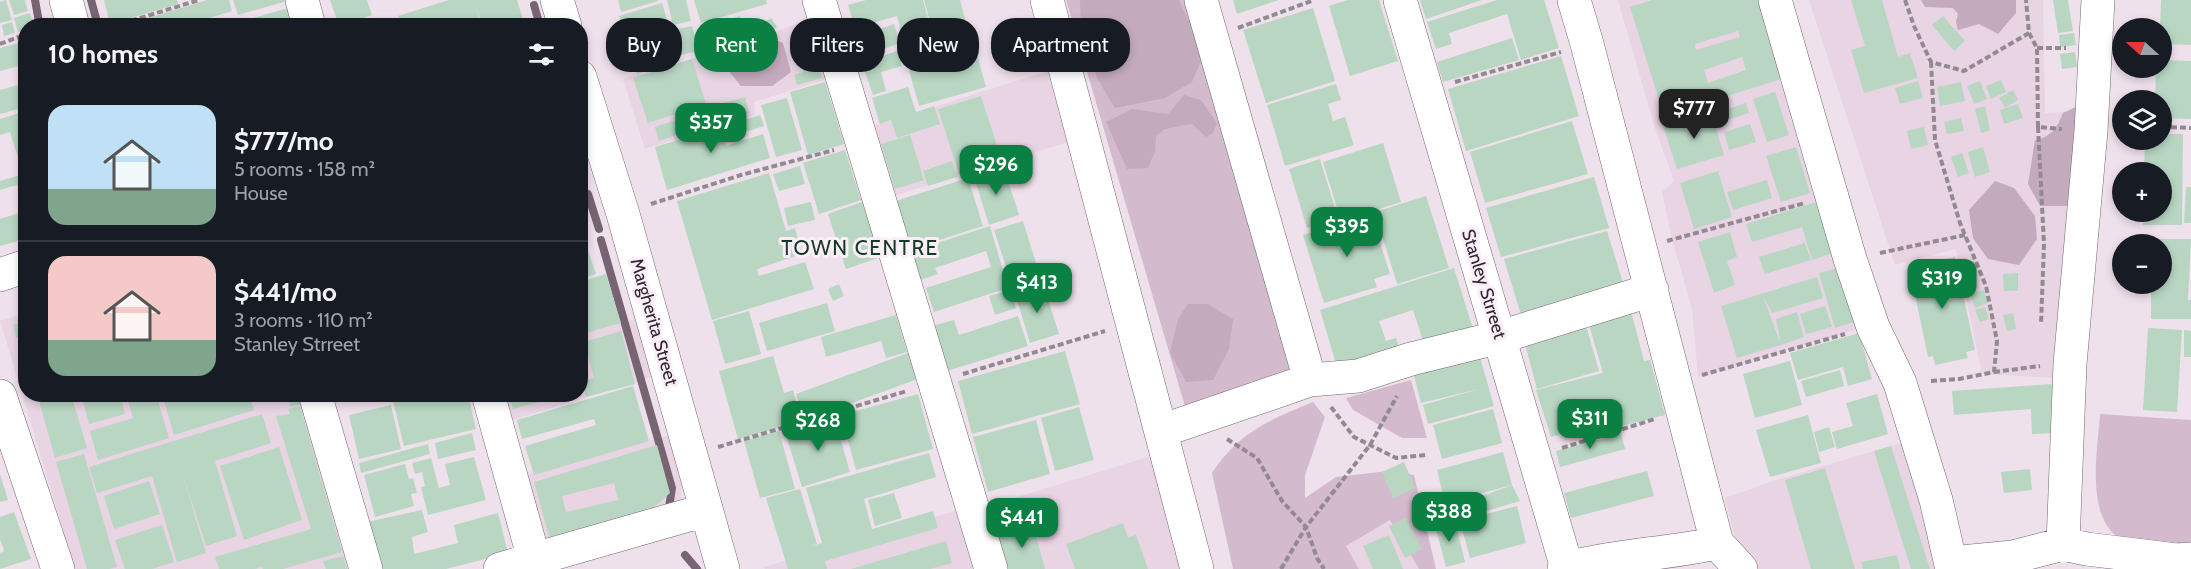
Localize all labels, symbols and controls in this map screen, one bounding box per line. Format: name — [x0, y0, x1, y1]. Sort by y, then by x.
chip: Buy — [606, 18, 682, 72]
chip: Rent — [694, 18, 778, 72]
chip: Filters — [790, 18, 885, 72]
chip: New — [897, 18, 979, 72]
chip: Apartment — [991, 18, 1130, 72]
north arrow — [2112, 18, 2172, 78]
map controls — [2112, 18, 2172, 294]
text: 10 homes — [48, 38, 158, 70]
icon: filters — [525, 38, 558, 71]
pin: $777 — [1658, 89, 1730, 140]
button: layers — [2112, 90, 2172, 150]
text: $777 — [1673, 96, 1715, 120]
pin: $357 — [675, 103, 747, 154]
text: $357 — [689, 110, 733, 134]
text: $777/mo — [234, 125, 334, 157]
icon: home — [96, 129, 168, 201]
pin: $296 — [960, 145, 1032, 196]
text: $296 — [974, 152, 1018, 176]
text: 5 rooms · 158 m² — [234, 157, 375, 181]
button: + — [2112, 162, 2172, 222]
text: House — [234, 181, 288, 205]
pin: $395 — [1311, 207, 1383, 258]
text: $395 — [1325, 214, 1369, 238]
street label: Stanley Strreet — [1457, 227, 1511, 341]
button: − — [2112, 234, 2172, 294]
district label: TOWN CENTRE — [781, 235, 939, 260]
street label: Margherita Street — [625, 256, 683, 388]
pin: $319 — [1906, 259, 1978, 310]
pin: $413 — [1001, 263, 1073, 314]
text: $319 — [1922, 266, 1963, 290]
text: $413 — [1016, 270, 1058, 294]
text: $441/mo — [234, 276, 337, 308]
icon: home — [96, 280, 168, 352]
text: 3 rooms · 110 m² — [234, 308, 373, 332]
text: Stanley Strreet — [234, 332, 360, 356]
pin: $311 — [1554, 399, 1626, 450]
pin: $268 — [782, 401, 854, 452]
text: $311 — [1571, 406, 1609, 430]
text: $268 — [795, 408, 841, 432]
pin: $388 — [1413, 492, 1485, 543]
pin: $441 — [986, 498, 1058, 549]
text: $388 — [1426, 499, 1472, 523]
text: $441 — [1000, 505, 1044, 529]

